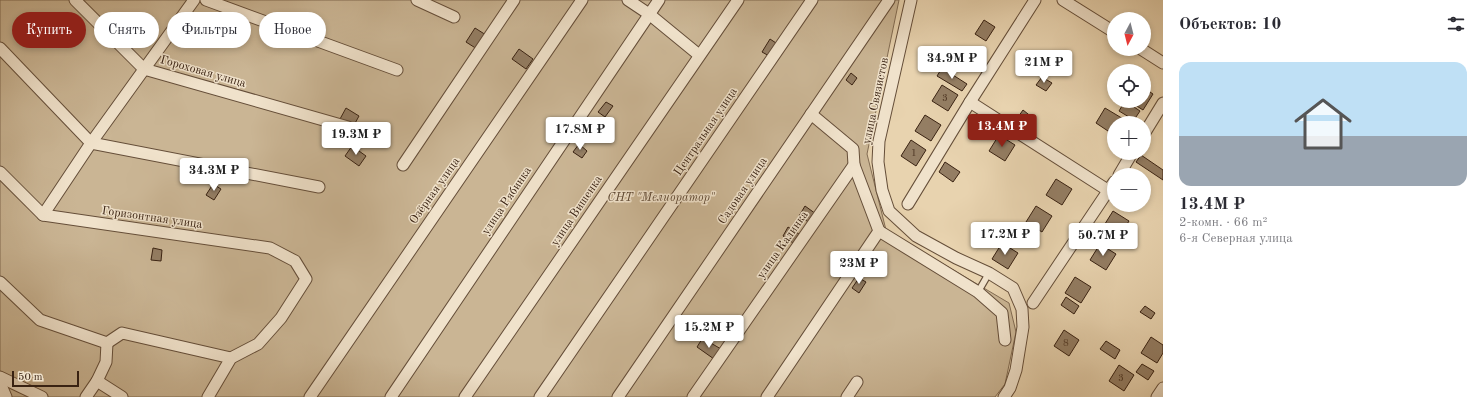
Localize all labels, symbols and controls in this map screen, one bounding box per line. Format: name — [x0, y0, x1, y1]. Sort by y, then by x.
chip: Купить — [12, 12, 86, 48]
chip: Снять — [94, 12, 159, 48]
chip: Фильтры — [167, 12, 251, 48]
chip: Новое — [259, 12, 326, 48]
north arrow — [1107, 12, 1151, 56]
map controls — [1107, 12, 1151, 212]
icon: filters — [1445, 13, 1467, 35]
text: Объектов: 10 — [1179, 16, 1281, 33]
pin: 34.9M ₽ — [915, 46, 989, 80]
pin: 21M ₽ — [1016, 50, 1072, 84]
text: 34.9M ₽ — [927, 52, 977, 65]
street label: Гороховая улица — [159, 54, 247, 90]
street label: улица Связистов — [861, 56, 891, 145]
text: 21M ₽ — [1024, 56, 1064, 69]
button: locate — [1107, 64, 1151, 108]
street label: Центральная улица — [672, 86, 740, 178]
icon: home — [1287, 88, 1359, 160]
house number: 3 — [942, 93, 948, 103]
pin: 13.4M ₽ — [965, 114, 1039, 148]
button: + — [1107, 116, 1151, 160]
pin: 17.8M ₽ — [543, 117, 617, 151]
text: 13.4M ₽ — [977, 120, 1027, 133]
pin: 19.3M ₽ — [319, 122, 393, 156]
text: 17.8M ₽ — [555, 123, 605, 136]
text: 19.3M ₽ — [331, 128, 381, 141]
house number: 1 — [911, 148, 917, 158]
street label: Озёрная улица — [408, 155, 462, 226]
street label: Садовая улица — [716, 155, 770, 227]
pin: 34.3M ₽ — [177, 158, 251, 192]
text: 34.3M ₽ — [189, 164, 239, 177]
street label: улица Рябинка — [480, 165, 534, 237]
button: − — [1107, 168, 1151, 212]
street label: улица Вишенка — [549, 174, 605, 248]
park label: СНТ "Мелиоратор" — [607, 192, 716, 204]
text: 13.4M ₽ — [1179, 196, 1245, 213]
street label: Горизонтная улица — [101, 205, 203, 231]
street label: улица Калинка — [755, 209, 811, 281]
text: 2-комн. · 66 m² — [1179, 216, 1267, 229]
pin: 17.2M ₽ — [968, 222, 1042, 256]
pin: 50.7M ₽ — [1066, 223, 1140, 257]
text: 17.2M ₽ — [980, 228, 1030, 241]
text: 50.7M ₽ — [1078, 229, 1128, 242]
text: 6-я Северная улица — [1179, 232, 1293, 245]
pin: 23M ₽ — [831, 251, 887, 285]
text: 23M ₽ — [839, 257, 879, 270]
pin: 15.2M ₽ — [672, 315, 746, 349]
text: 15.2M ₽ — [684, 321, 734, 334]
house number: 8 — [1063, 338, 1069, 348]
scale bar — [12, 369, 79, 388]
text: 50 m — [18, 372, 43, 383]
house number: 3 — [1118, 373, 1124, 383]

